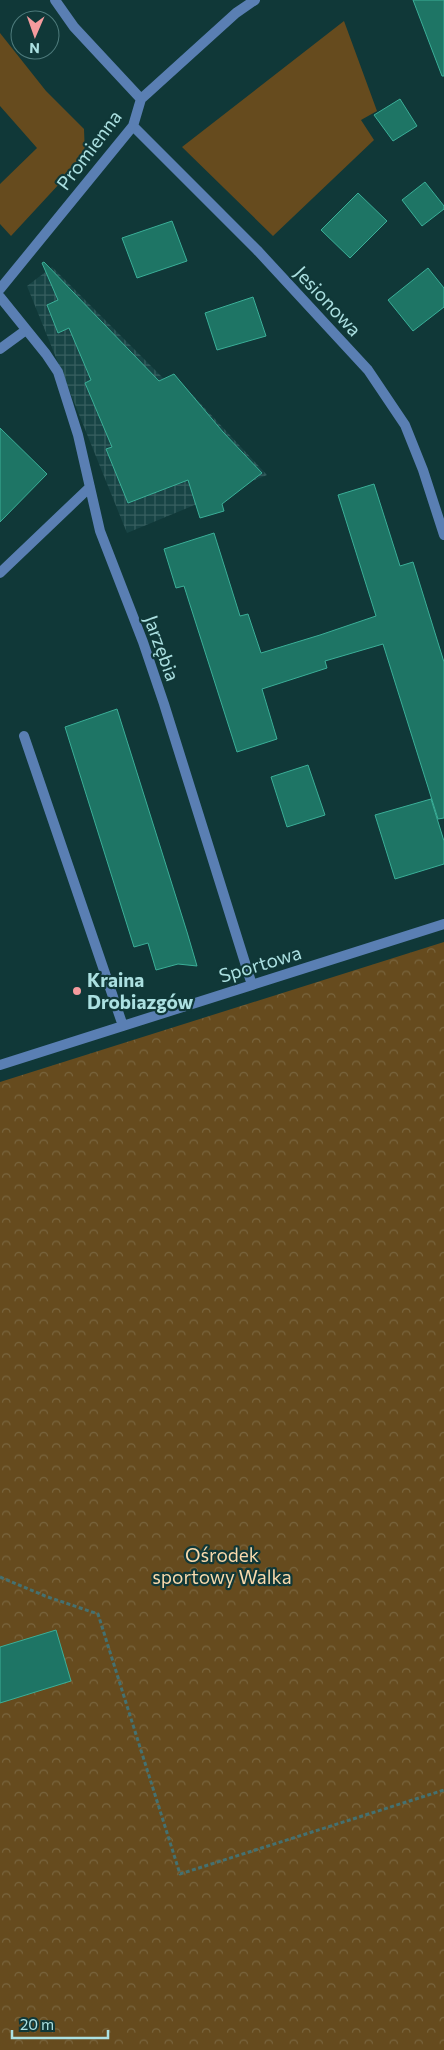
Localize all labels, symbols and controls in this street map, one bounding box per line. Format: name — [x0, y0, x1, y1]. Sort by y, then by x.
north arrow — [10, 10, 60, 60]
text: N — [29, 40, 40, 57]
street label: Promienna — [51, 105, 126, 194]
street label: Jesionowa — [290, 261, 367, 340]
street label: Jarzębia — [140, 612, 185, 684]
street label: Sportowa — [216, 940, 304, 987]
place label: Kraina Drobiazgów — [87, 968, 193, 1013]
marker: Kraina Drobiazgów — [71, 985, 83, 997]
park label: Ośrodek sportowy Walka — [152, 1543, 292, 1588]
scale bar — [12, 2008, 109, 2040]
text: 20 m — [20, 2015, 54, 2033]

